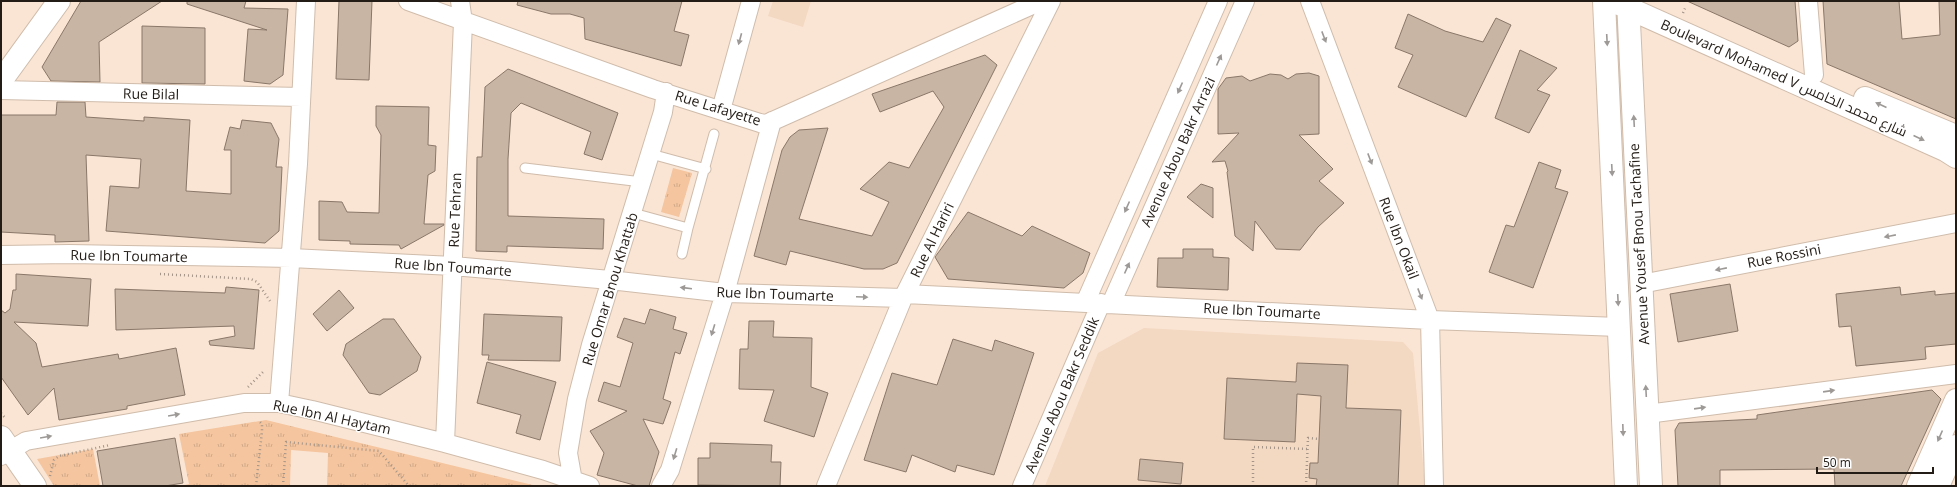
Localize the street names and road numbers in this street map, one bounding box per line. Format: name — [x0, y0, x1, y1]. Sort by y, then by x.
street label: Boulevard Mohamed V شارع محمد الخامس — [1658, 14, 1910, 141]
street label: Avenue Abou Bakr Arrazi — [1136, 74, 1219, 230]
street label: Rue Bilal — [123, 84, 179, 103]
street label: Rue Lafayette — [673, 85, 764, 130]
street label: Avenue Yousef Bnou Tachafine — [1624, 143, 1653, 345]
street label: Rue Tehran — [444, 172, 465, 248]
street label: Rue Ibn Okail — [1375, 194, 1424, 282]
street label: Rue Al Hariri — [905, 199, 958, 281]
street label: Rue Omar Bnou Khattab — [577, 210, 642, 368]
street label: Rue Rossini — [1745, 239, 1822, 272]
street label: Rue Ibn Toumarte — [70, 245, 188, 266]
street label: Rue Ibn Toumarte — [394, 253, 512, 280]
street label: Rue Ibn Toumarte — [716, 282, 834, 305]
street label: Rue Ibn Toumarte — [1203, 298, 1321, 323]
street label: Avenue Abou Bakr Seddik — [1020, 313, 1103, 476]
street label: Rue Ibn Al Haytam — [271, 395, 393, 438]

